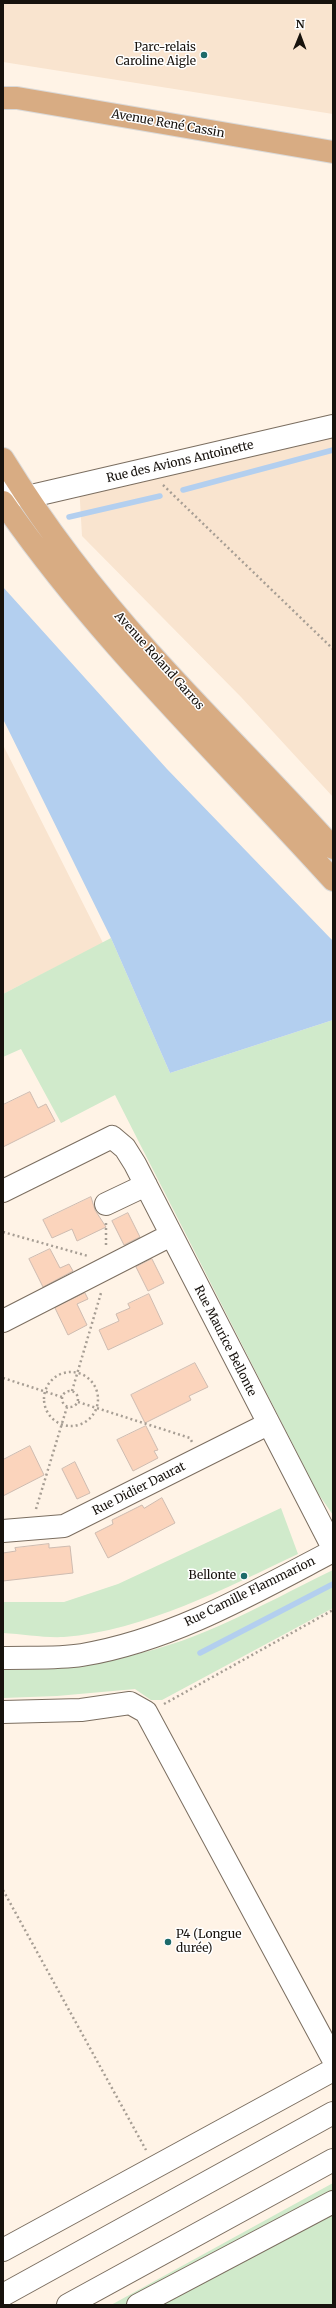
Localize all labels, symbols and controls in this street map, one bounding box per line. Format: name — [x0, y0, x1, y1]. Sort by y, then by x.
north arrow — [280, 16, 320, 56]
text: N — [296, 17, 305, 31]
place label: Parc-relais Caroline Aigle — [116, 41, 196, 69]
marker: Parc-relais Caroline Aigle — [199, 50, 209, 60]
street label: Avenue René Cassin — [110, 107, 226, 141]
street label: Rue des Avions Antoinette — [105, 438, 255, 486]
street label: Avenue Roland Garros — [111, 609, 207, 713]
street label: Rue Maurice Bellonte — [191, 1283, 259, 1399]
street label: Rue Didier Daurat — [90, 1459, 188, 1519]
street label: Rue Camille Flammarion — [182, 1554, 318, 1630]
place label: Bellonte — [189, 1569, 236, 1583]
marker: Bellonte — [239, 1571, 249, 1581]
place label: P4 (Longue durée) — [176, 1928, 241, 1956]
marker: P4 (Longue durée) — [163, 1937, 173, 1947]

